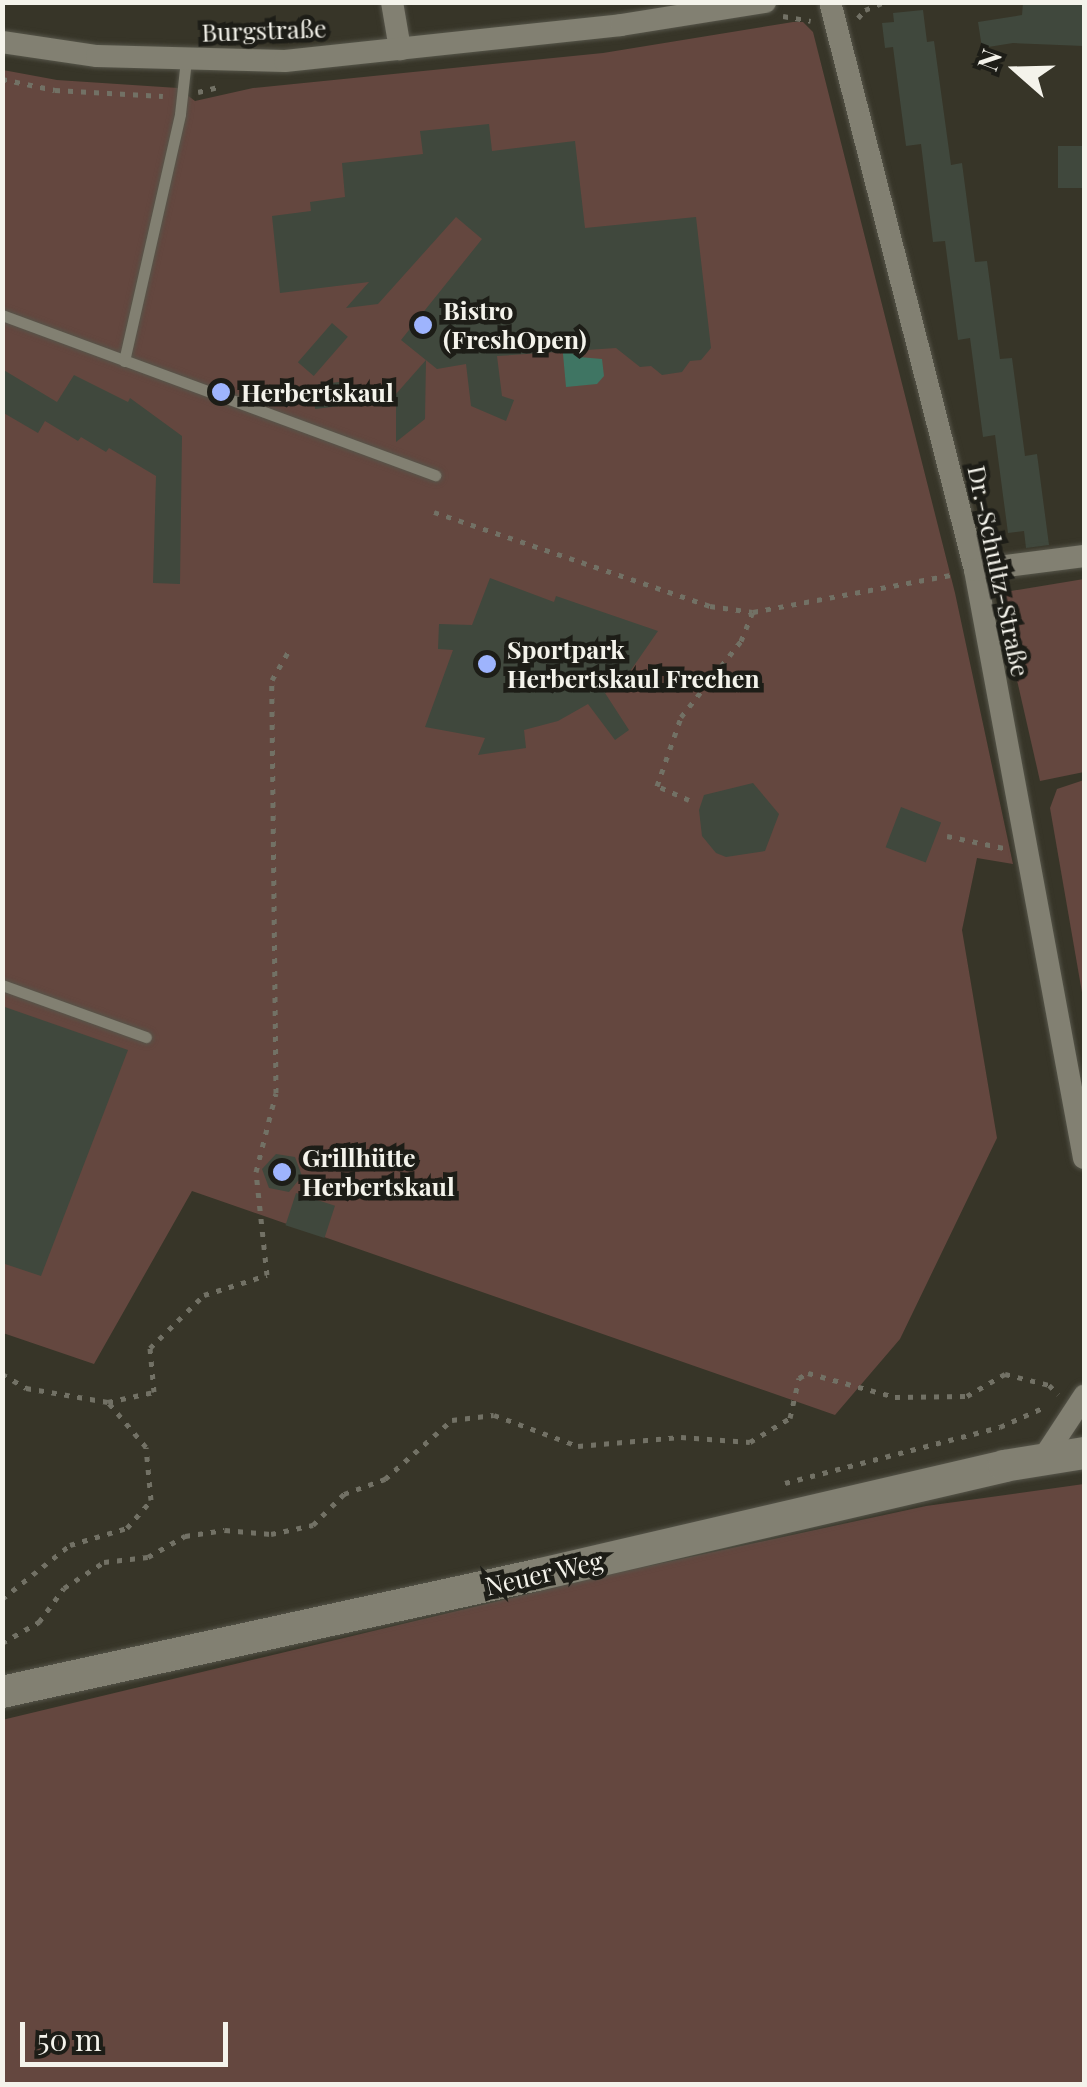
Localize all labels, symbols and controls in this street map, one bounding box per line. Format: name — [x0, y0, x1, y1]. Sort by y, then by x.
street label: Burgstraße — [201, 13, 327, 47]
north arrow — [967, 20, 1067, 120]
text: N — [967, 44, 1009, 75]
place label: Bistro (FreshOpen) — [443, 296, 587, 355]
marker: Bistro (FreshOpen) — [412, 314, 434, 336]
place label: Herbertskaul — [241, 377, 394, 407]
marker: Herbertskaul — [210, 381, 232, 403]
street label: Dr.-Schultz-Straße — [962, 463, 1036, 679]
place label: Sportpark Herbertskaul Frechen — [507, 635, 760, 694]
marker: Sportpark Herbertskaul Frechen — [476, 653, 498, 675]
place label: Grillhütte Herbertskaul — [302, 1143, 455, 1202]
marker: Grillhütte Herbertskaul — [271, 1161, 293, 1183]
street label: Neuer Weg — [482, 1545, 606, 1601]
scale bar — [25, 2002, 232, 2064]
text: 50 m — [37, 2019, 102, 2059]

